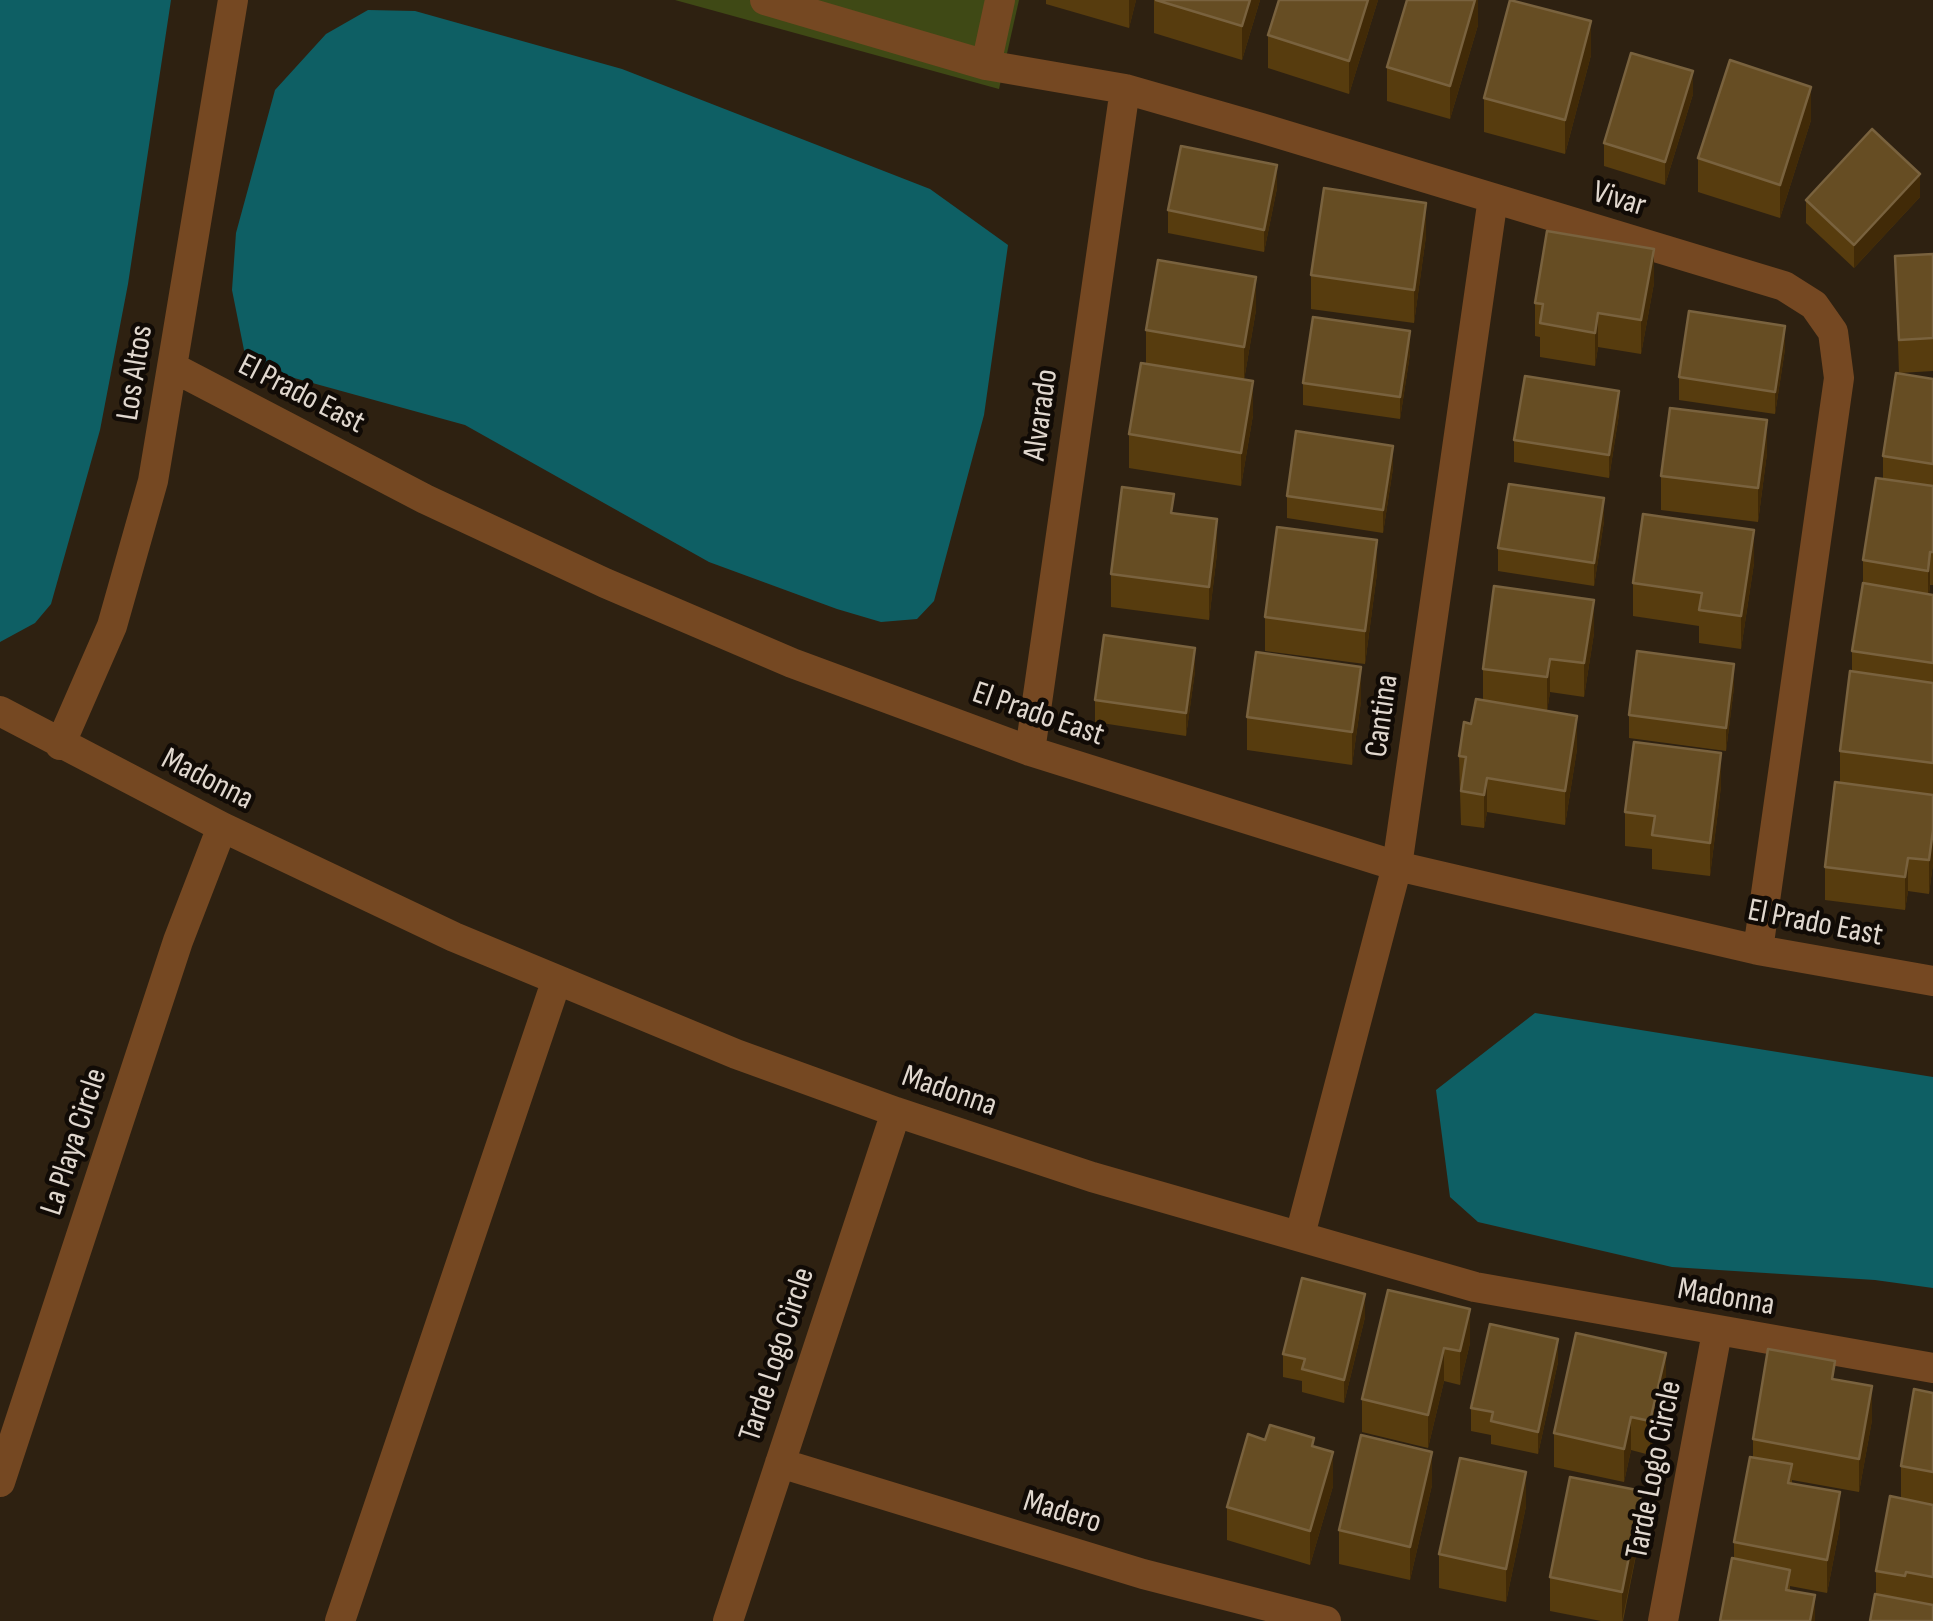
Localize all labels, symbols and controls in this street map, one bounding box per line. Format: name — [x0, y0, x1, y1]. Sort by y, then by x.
street label: Vivar — [1588, 174, 1650, 226]
street label: Los Altos — [110, 323, 162, 423]
street label: El Prado East — [231, 347, 371, 443]
street label: Alvarado — [1017, 367, 1067, 463]
street label: Cantina — [1358, 672, 1408, 760]
street label: El Prado East — [967, 675, 1109, 755]
street label: Madonna — [155, 741, 259, 819]
street label: El Prado East — [1744, 892, 1886, 956]
street label: Madonna — [897, 1058, 1001, 1126]
street label: La Playa Circle — [33, 1064, 117, 1220]
street label: Tarde Logo Circle — [732, 1263, 824, 1447]
street label: Madonna — [1675, 1271, 1777, 1325]
street label: Tarde Logo Circle — [1619, 1378, 1691, 1562]
street label: Madero — [1018, 1483, 1106, 1543]

